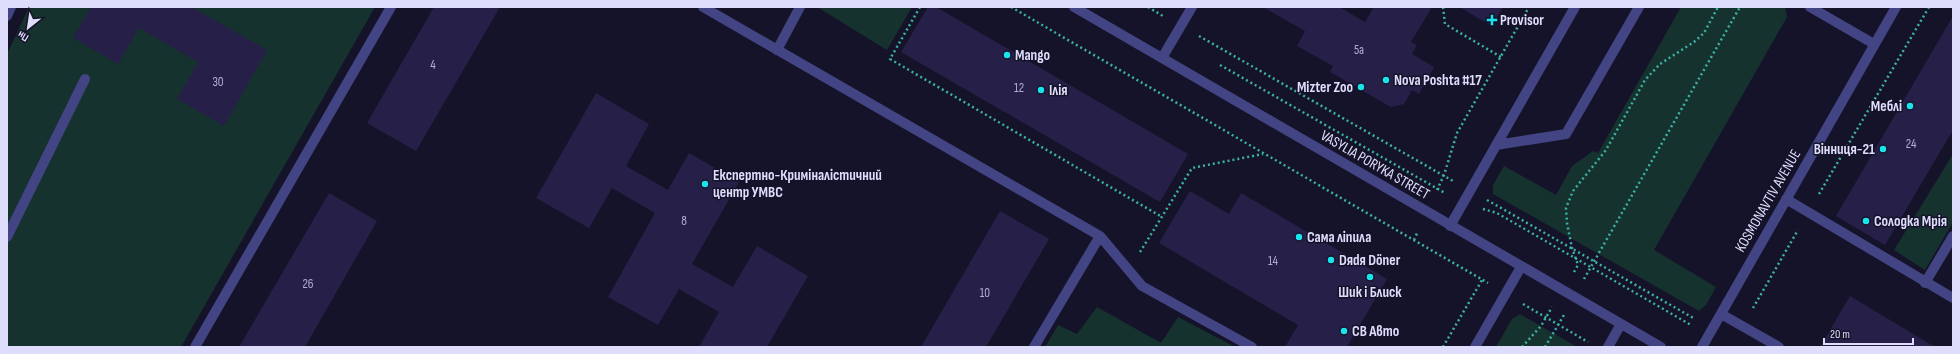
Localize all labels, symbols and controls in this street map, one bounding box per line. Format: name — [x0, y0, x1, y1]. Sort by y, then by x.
north arrow — [8, 8, 48, 48]
place label: Provisor — [1500, 11, 1544, 30]
marker: Provisor — [1487, 15, 1497, 25]
text: Пн — [15, 28, 31, 45]
house number: 5а — [1354, 42, 1364, 58]
place label: Mango — [1015, 46, 1050, 65]
marker: Mango — [1002, 50, 1012, 60]
house number: 4 — [430, 57, 436, 73]
place label: Nova Poshta #17 — [1394, 71, 1482, 90]
house number: 30 — [212, 74, 224, 90]
marker: Nova Poshta #17 — [1381, 75, 1391, 85]
place label: Mizter Zoo — [1297, 78, 1353, 97]
house number: 12 — [1014, 80, 1024, 96]
place label: Ілія — [1049, 81, 1068, 100]
marker: Mizter Zoo — [1356, 82, 1366, 92]
marker: Ілія — [1036, 85, 1046, 95]
place label: Меблі — [1871, 97, 1902, 116]
marker: Меблі — [1905, 101, 1915, 111]
street label: VASYLIA PORYKA STREET — [1317, 126, 1433, 204]
house number: 24 — [1906, 136, 1917, 152]
place label: Вінниця-21 — [1814, 140, 1875, 159]
marker: Вінниця-21 — [1878, 144, 1888, 154]
street label: KOSMONAVTIV AVENUE — [1731, 146, 1805, 256]
place label: Експертно-Криміналістичний центр УМВС — [713, 166, 882, 202]
marker: Експертно-Криміналістичний центр УМВС — [700, 179, 710, 189]
place label: Солодка Мрія — [1874, 212, 1947, 231]
house number: 8 — [681, 213, 687, 229]
marker: Солодка Мрія — [1861, 216, 1871, 226]
place label: Сама ліпила — [1307, 228, 1371, 247]
marker: Сама ліпила — [1294, 232, 1304, 242]
place label: Dяdя Döner — [1339, 251, 1401, 270]
house number: 14 — [1268, 253, 1279, 269]
marker: Dяdя Döner — [1326, 255, 1336, 265]
marker: Шик і Блиск — [1365, 272, 1375, 282]
house number: 26 — [302, 276, 314, 292]
place label: Шик і Блиск — [1338, 283, 1402, 302]
house number: 10 — [980, 285, 990, 301]
scale bar — [1824, 320, 1913, 346]
place label: СВ Авто — [1352, 322, 1399, 341]
marker: СВ Авто — [1339, 326, 1349, 336]
text: 20 m — [1830, 327, 1850, 342]

